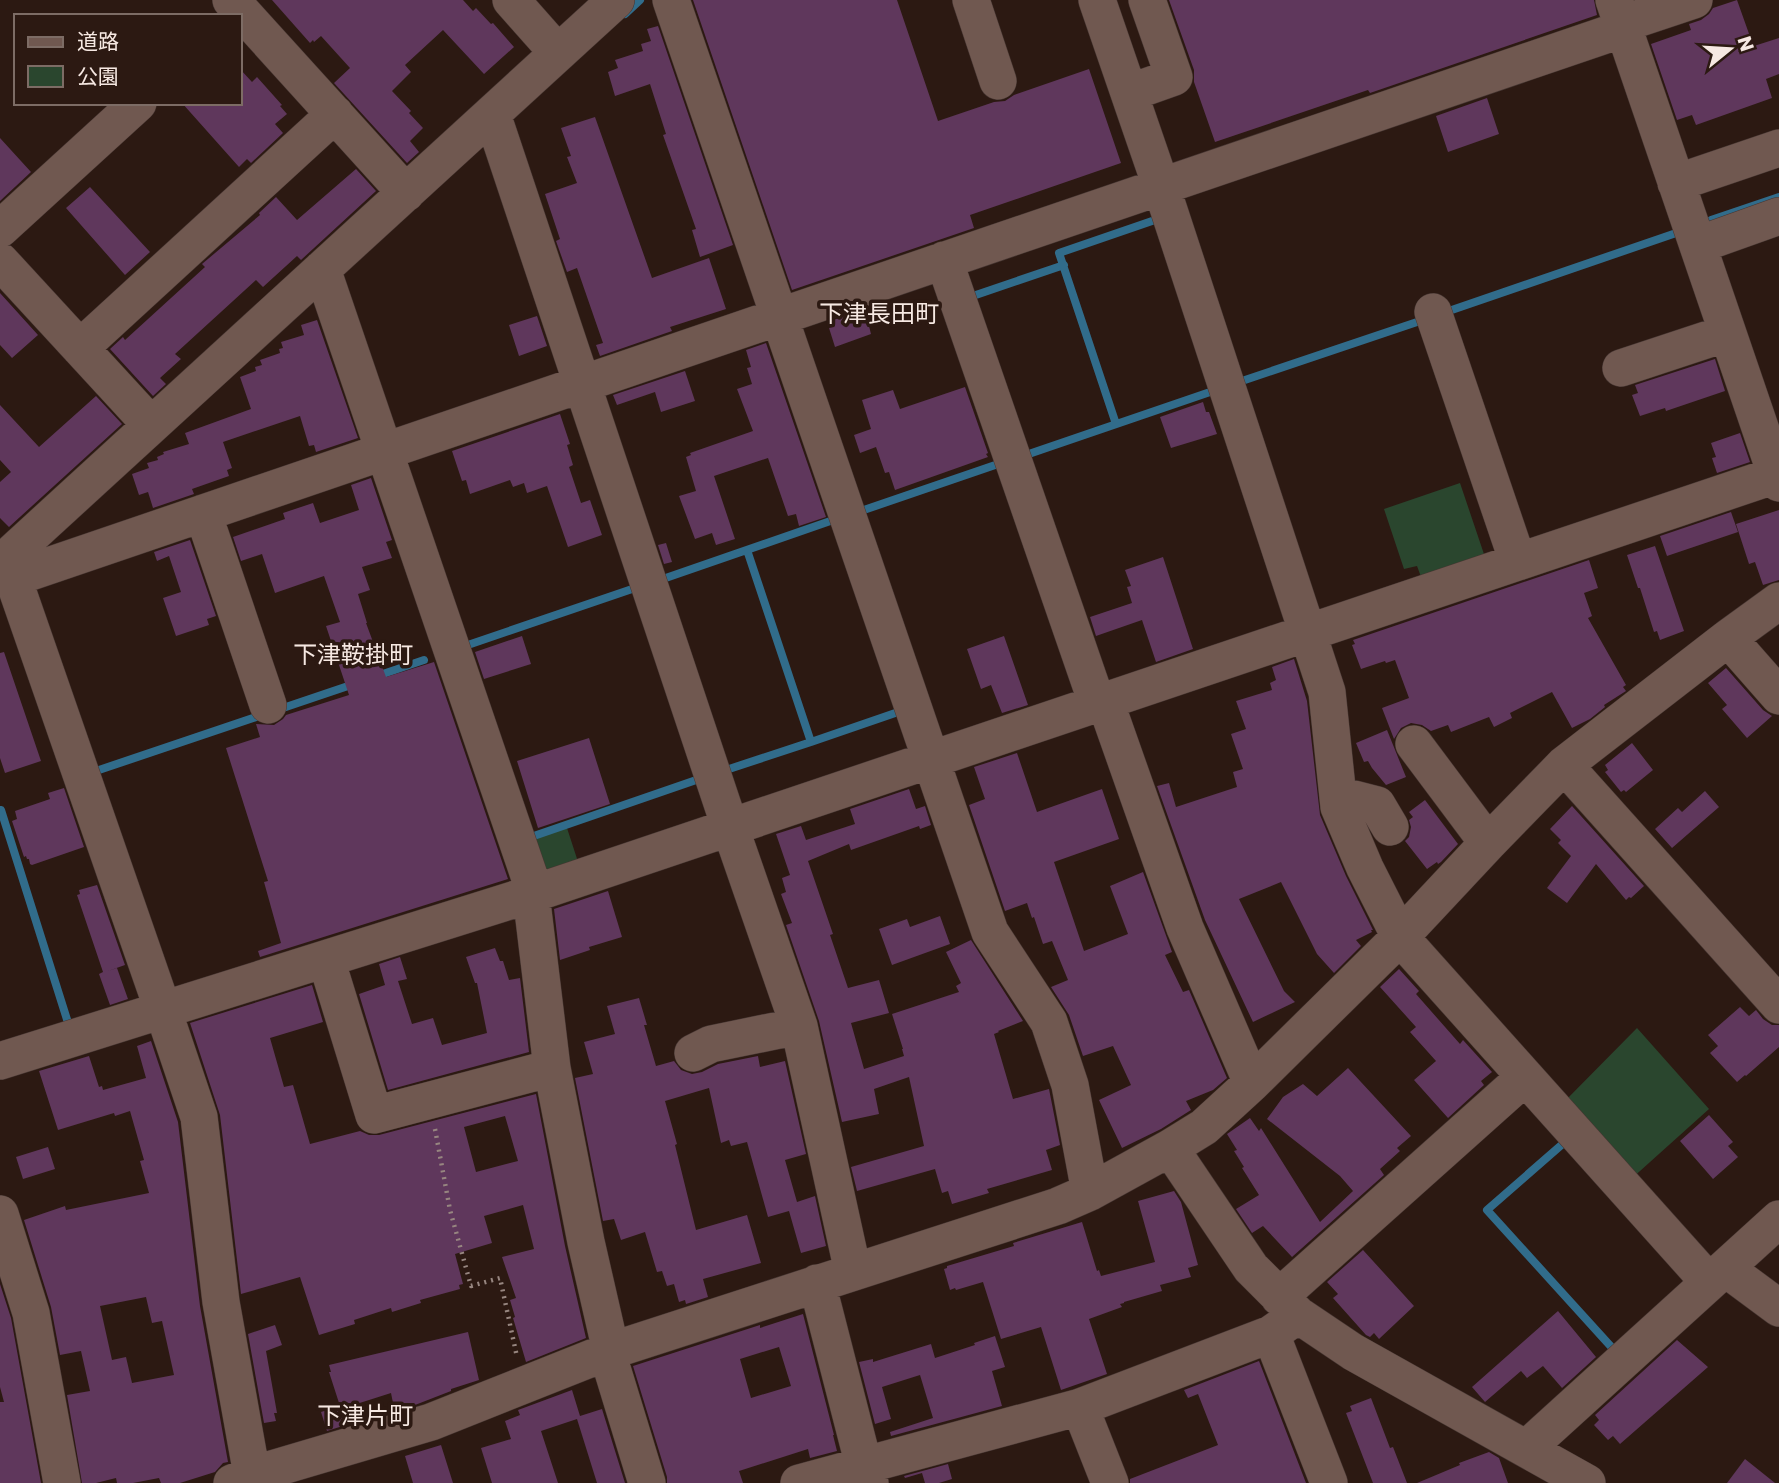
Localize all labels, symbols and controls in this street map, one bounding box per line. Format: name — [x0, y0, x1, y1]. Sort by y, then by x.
legend — [14, 14, 242, 105]
north arrow — [1695, 14, 1765, 84]
text: 道路 — [77, 27, 119, 56]
text: N — [1731, 33, 1761, 55]
text: 公園 — [77, 62, 119, 91]
district label: 下津長田町 — [819, 297, 939, 330]
district label: 下津鞍掛町 — [293, 638, 413, 671]
district label: 下津片町 — [317, 1399, 413, 1432]

